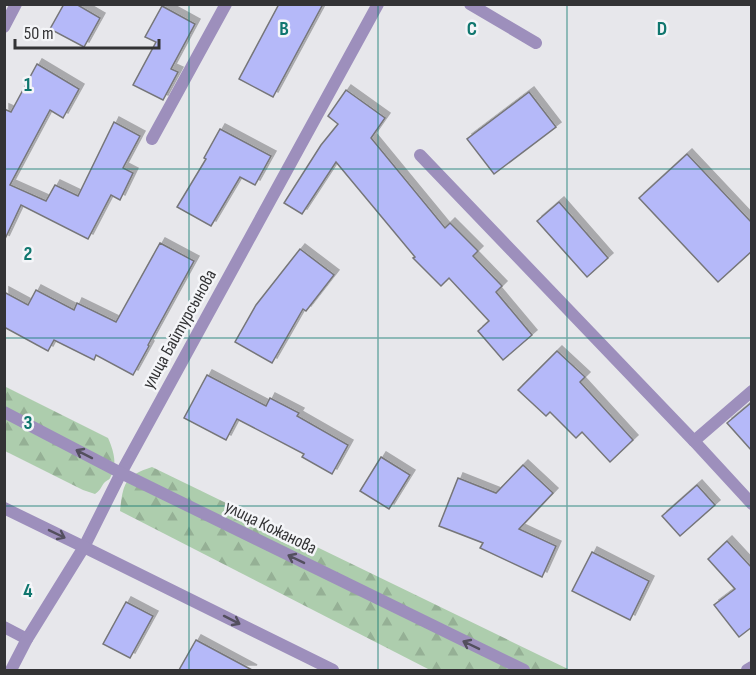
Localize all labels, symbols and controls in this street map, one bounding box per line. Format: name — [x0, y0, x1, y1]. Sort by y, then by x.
scale bar — [15, 12, 159, 50]
text: B — [279, 17, 289, 41]
text: C — [467, 17, 477, 41]
text: D — [657, 17, 667, 41]
text: 50 m — [24, 23, 54, 44]
text: 1 — [24, 73, 32, 97]
text: 2 — [24, 242, 32, 266]
street label: улица Байтурсынова — [138, 266, 221, 393]
text: 3 — [24, 411, 33, 435]
one-way arrow — [75, 447, 93, 459]
street label: улица Кожанова — [222, 496, 320, 559]
one-way arrow — [48, 528, 66, 540]
one-way arrow — [288, 552, 306, 564]
text: 4 — [23, 579, 33, 603]
one-way arrow — [223, 615, 241, 627]
one-way arrow — [463, 638, 481, 650]

